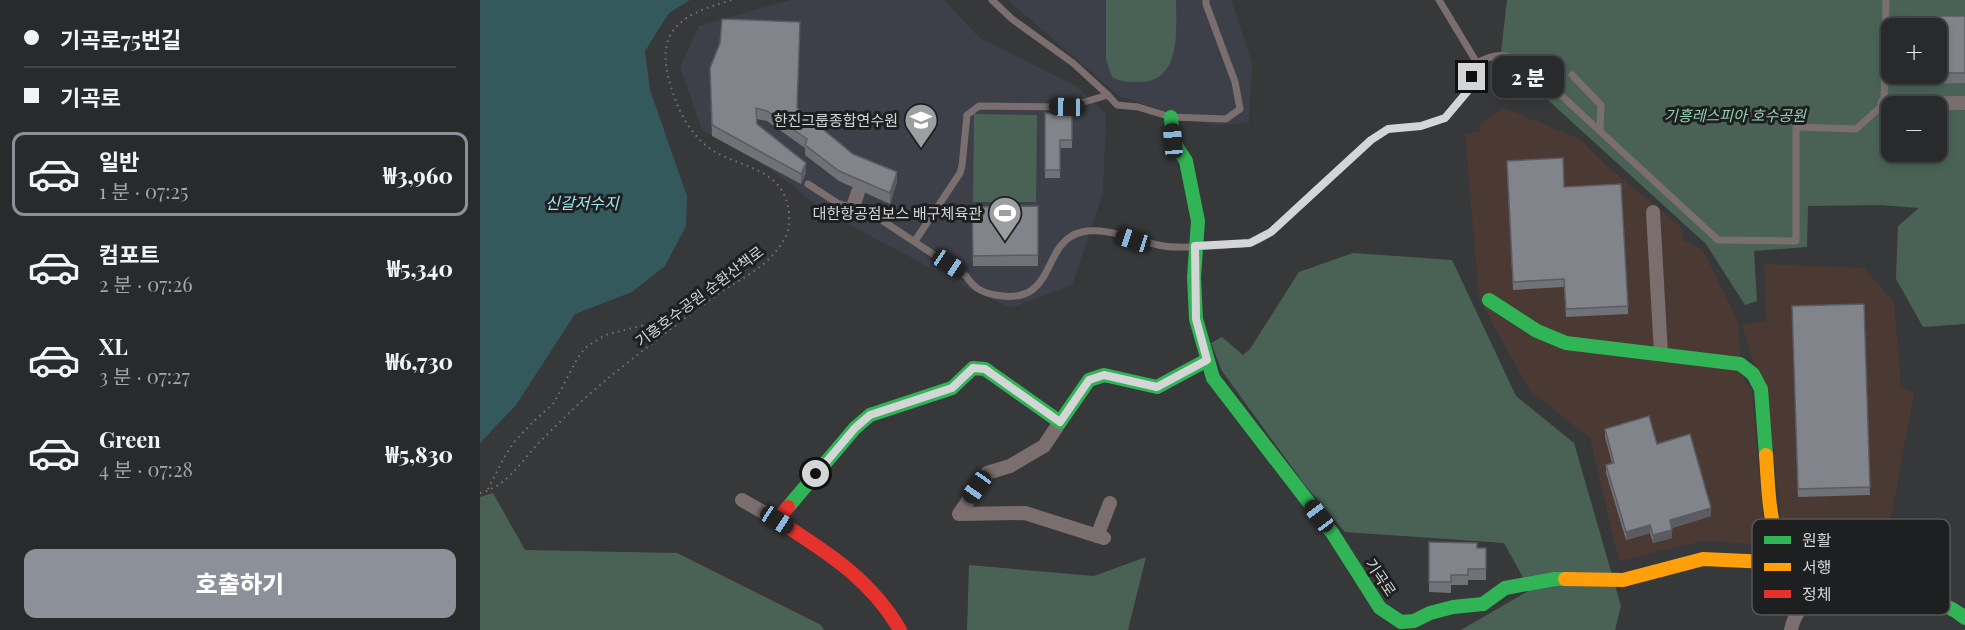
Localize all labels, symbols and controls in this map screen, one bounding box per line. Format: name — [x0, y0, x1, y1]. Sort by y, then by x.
map controls — [1881, 18, 1947, 162]
button: + — [1881, 18, 1947, 84]
text: 기곡로75번길 — [60, 24, 181, 54]
callout: 2 분 — [1493, 56, 1565, 98]
route end — [1458, 63, 1485, 90]
text: 2 분 — [1511, 63, 1545, 90]
text: 기곡로 — [60, 82, 121, 112]
button: − — [1881, 96, 1947, 162]
car — [1049, 98, 1085, 116]
school or university icon: 한진그룹종합연수원 — [903, 102, 939, 149]
park label: 기흥레스피아 호수공원 — [1664, 105, 1807, 125]
place label: 한진그룹종합연수원 — [774, 110, 898, 130]
car — [1162, 122, 1184, 160]
text: 일반 — [99, 146, 139, 176]
icon: car — [27, 147, 81, 201]
text: ₩3,960 — [383, 160, 453, 190]
text: 1 분 · 07:25 — [99, 177, 188, 204]
water label: 신갈저수지 — [545, 192, 620, 213]
sports icon: 대한항공점보스 배구체육관 — [987, 195, 1023, 242]
place label: 대한항공점보스 배구체육관 — [813, 203, 982, 223]
car — [1113, 226, 1153, 254]
text: 컴포트 — [99, 239, 160, 269]
icon: car — [27, 240, 81, 294]
street label: 기흥호수공원 순환산책로 — [631, 241, 767, 351]
car — [929, 246, 969, 282]
text: ₩5,340 — [387, 253, 453, 283]
text: 2 분 · 07:26 — [99, 270, 193, 297]
text: XL — [99, 331, 128, 361]
icon: car — [27, 333, 81, 387]
text: ₩6,730 — [386, 346, 453, 376]
text: 3 분 · 07:27 — [99, 362, 190, 389]
text: Green — [99, 424, 161, 454]
icon: car — [27, 426, 81, 480]
text: ₩5,830 — [385, 439, 453, 469]
text: 4 분 · 07:28 — [99, 455, 193, 482]
route start — [802, 460, 829, 487]
car — [959, 467, 995, 507]
car — [1301, 496, 1337, 536]
car — [757, 503, 797, 537]
legend — [1752, 519, 1950, 615]
text: 원활 — [1802, 529, 1832, 550]
button: 호출하기 — [24, 549, 456, 618]
street label: 기곡로 — [1361, 554, 1401, 600]
text: 서행 — [1802, 556, 1831, 577]
text: 정체 — [1802, 583, 1831, 604]

